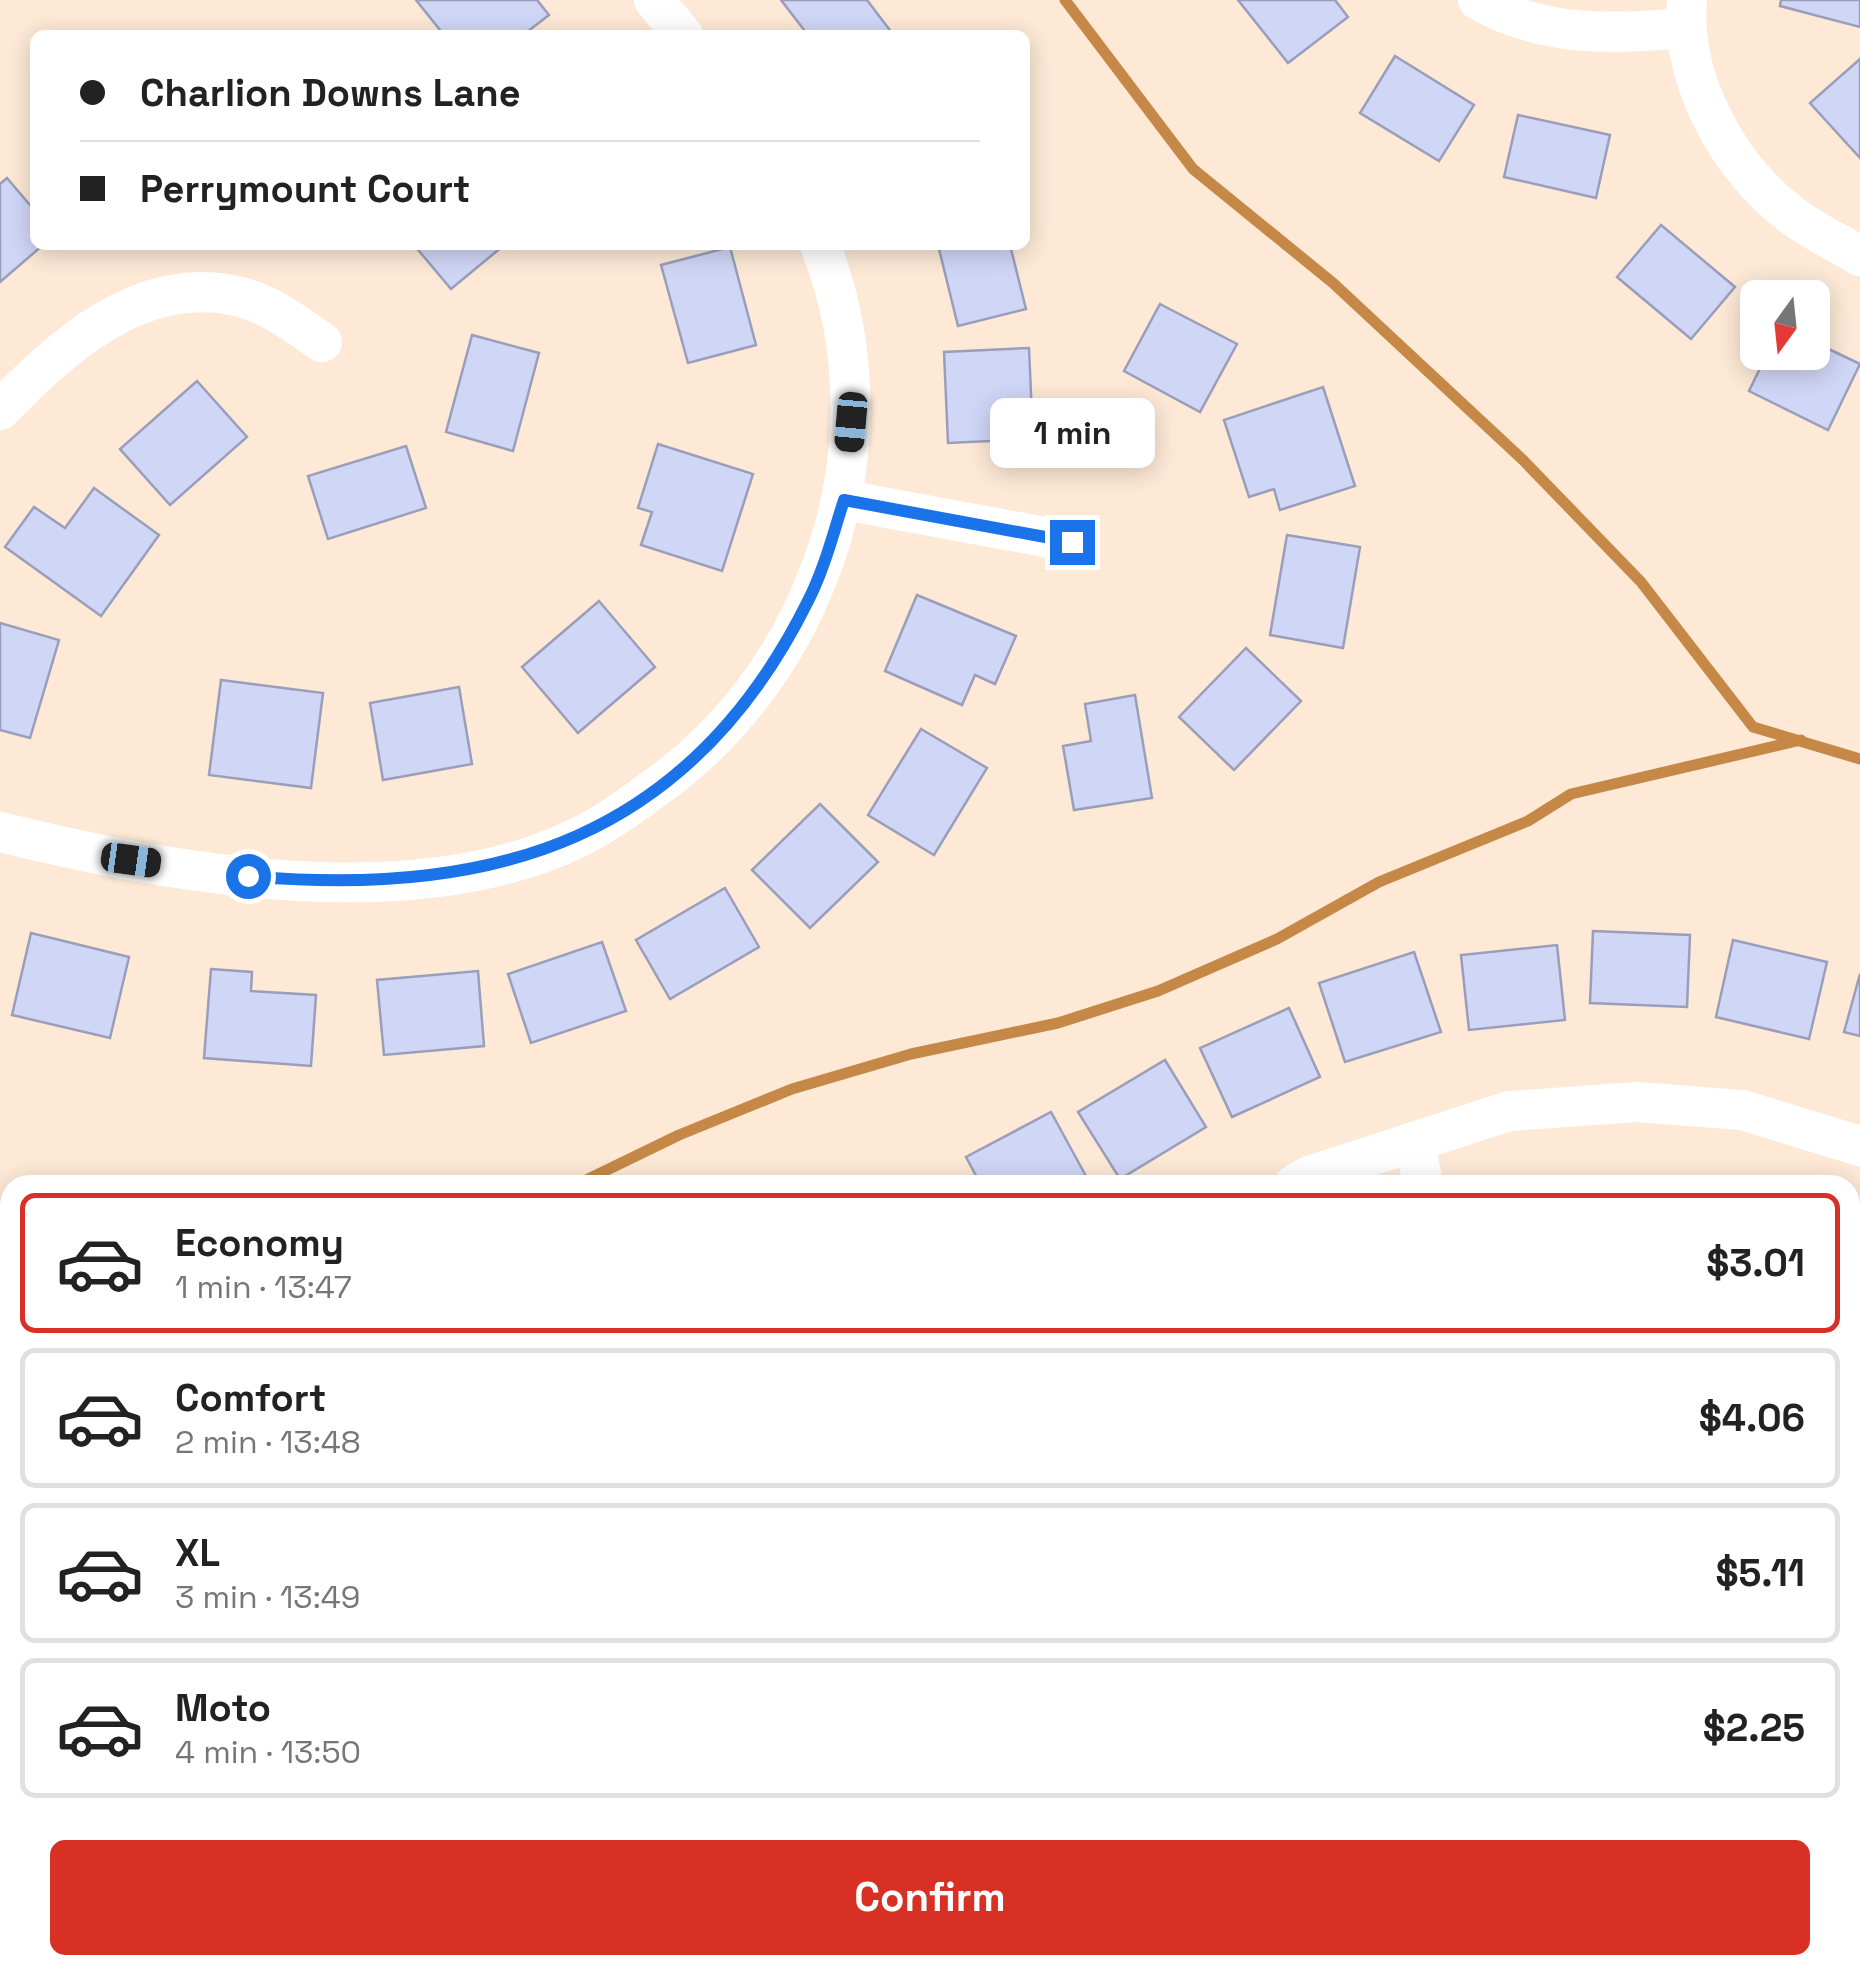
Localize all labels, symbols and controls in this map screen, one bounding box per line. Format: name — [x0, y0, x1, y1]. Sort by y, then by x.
text: Charlion Downs Lane — [140, 69, 521, 117]
text: Perrymount Court — [140, 165, 470, 213]
north arrow — [1740, 280, 1830, 370]
map controls — [1740, 280, 1830, 370]
car — [833, 391, 869, 453]
callout: 1 min — [990, 397, 1154, 467]
text: 1 min — [1033, 413, 1112, 453]
route end — [1050, 520, 1095, 565]
car — [99, 841, 163, 879]
route start — [226, 854, 271, 899]
icon: car — [55, 1218, 145, 1308]
text: Economy — [175, 1219, 344, 1267]
text: $3.01 — [1706, 1239, 1805, 1287]
text: 1 min · 13:47 — [175, 1267, 352, 1307]
icon: car — [55, 1373, 145, 1463]
text: Comfort — [175, 1374, 326, 1422]
text: $4.06 — [1699, 1394, 1805, 1442]
text: 2 min · 13:48 — [175, 1422, 361, 1462]
icon: car — [55, 1528, 145, 1618]
text: XL — [175, 1529, 220, 1577]
text: $5.11 — [1715, 1549, 1805, 1597]
text: 3 min · 13:49 — [175, 1577, 360, 1617]
icon: car — [55, 1683, 145, 1773]
text: Moto — [175, 1684, 271, 1732]
text: $2.25 — [1703, 1704, 1805, 1752]
text: 4 min · 13:50 — [175, 1732, 361, 1772]
button: Confirm — [50, 1840, 1810, 1955]

